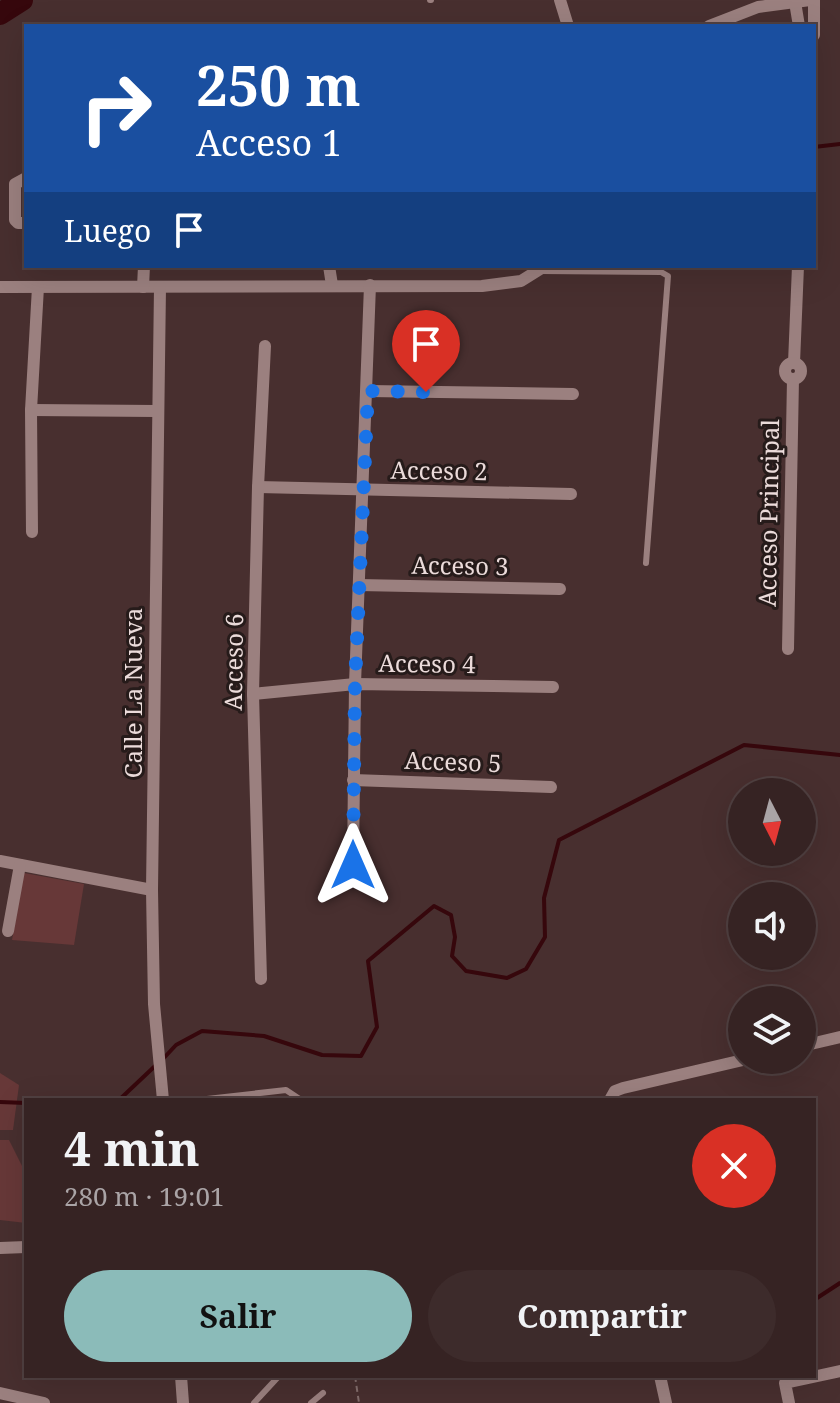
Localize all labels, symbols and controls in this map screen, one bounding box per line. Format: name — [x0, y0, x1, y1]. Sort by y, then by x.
text: 250 m — [196, 46, 361, 122]
icon: right — [64, 56, 168, 160]
text: Acceso 1 — [196, 118, 342, 167]
icon: arrive — [167, 208, 211, 252]
text: Luego — [64, 210, 151, 251]
pin — [392, 310, 460, 392]
icon: arrive — [404, 322, 448, 366]
street label: Acceso Principal — [750, 418, 786, 607]
street label: Acceso 2 — [390, 453, 488, 487]
street label: Acceso 3 — [411, 548, 509, 582]
street label: Calle La Nueva — [116, 608, 149, 778]
street label: Acceso 6 — [216, 613, 250, 711]
street label: Acceso 4 — [378, 646, 476, 680]
street label: Acceso 5 — [404, 743, 502, 779]
north arrow — [728, 778, 816, 866]
map controls — [728, 778, 816, 1074]
position arrow — [311, 823, 395, 907]
button: sound — [728, 882, 816, 970]
button: layers — [728, 986, 816, 1074]
text: 4 min — [64, 1115, 200, 1180]
button: close — [692, 1124, 776, 1208]
text: 280 m · 19:01 — [64, 1178, 225, 1214]
button: Salir — [64, 1270, 412, 1362]
button: Compartir — [428, 1270, 776, 1362]

